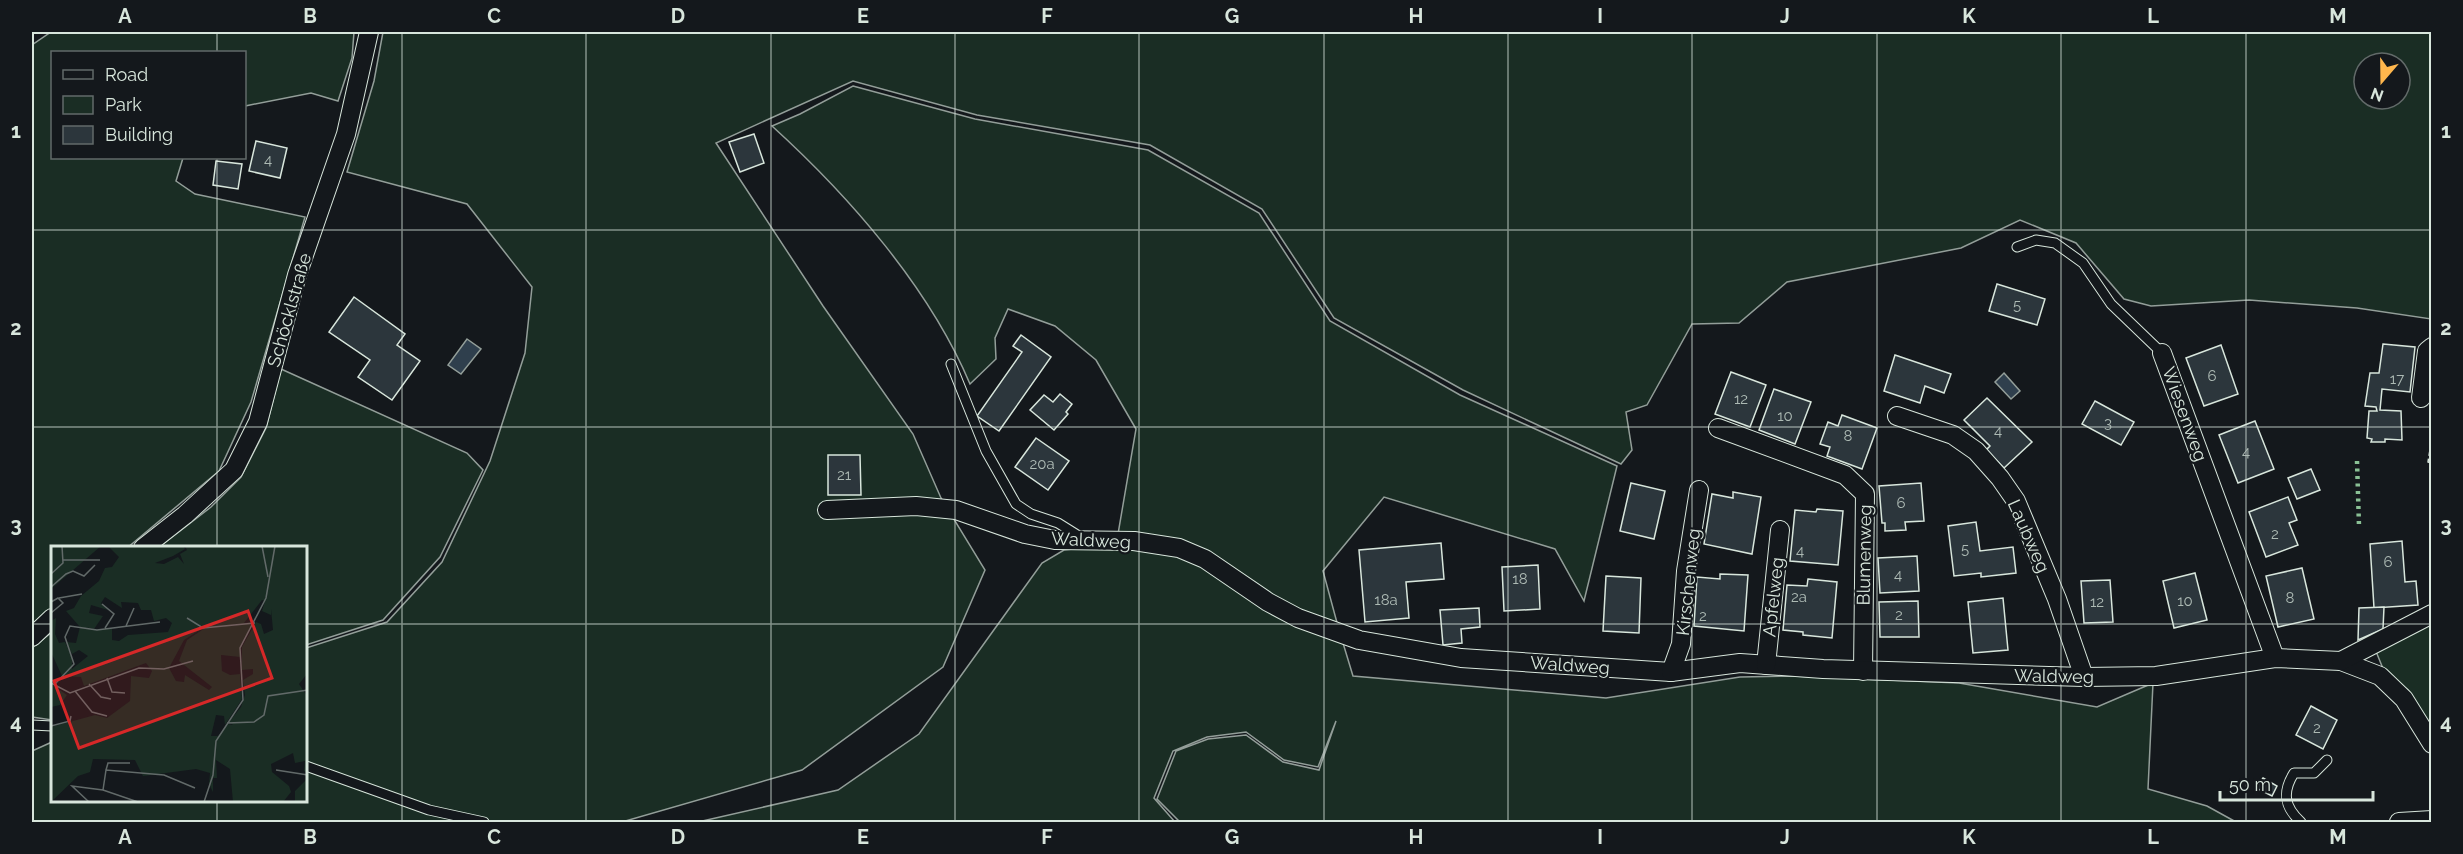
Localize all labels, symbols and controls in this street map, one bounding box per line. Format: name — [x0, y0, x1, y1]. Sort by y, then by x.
text: A — [118, 4, 132, 28]
text: B — [303, 4, 317, 28]
text: C — [487, 4, 501, 28]
text: D — [671, 4, 685, 28]
text: E — [857, 4, 869, 28]
text: F — [1041, 4, 1053, 28]
text: G — [1225, 4, 1239, 28]
text: H — [1409, 4, 1423, 28]
text: I — [1597, 4, 1603, 28]
text: J — [1780, 4, 1790, 28]
text: K — [1962, 4, 1976, 28]
text: L — [2147, 4, 2159, 28]
text: M — [2329, 4, 2347, 28]
legend — [51, 51, 246, 159]
north arrow — [2352, 51, 2412, 111]
text: Road — [105, 64, 148, 85]
text: N — [2368, 84, 2386, 106]
text: Park — [105, 94, 142, 115]
text: 1 — [11, 119, 21, 143]
text: 1 — [2441, 119, 2451, 143]
text: Building — [105, 124, 173, 145]
house number: 4 — [264, 151, 272, 169]
street label: Schöcklstraße — [263, 250, 315, 369]
house number: 5 — [2013, 296, 2021, 314]
text: 2 — [10, 316, 22, 340]
text: 2 — [2440, 316, 2452, 340]
street label: Wiesenweg — [2158, 364, 2212, 464]
house number: 6 — [2207, 367, 2217, 385]
house number: 17 — [2390, 370, 2404, 388]
house number: 12 — [1734, 390, 1748, 408]
house number: 10 — [1777, 407, 1793, 425]
house number: 3 — [2104, 414, 2112, 432]
house number: 4 — [1994, 422, 2002, 440]
house number: 8 — [1844, 427, 1853, 445]
house number: 4 — [2242, 443, 2250, 461]
house number: 20a — [1029, 455, 1055, 473]
house number: 21 — [837, 466, 852, 484]
house number: 6 — [1896, 494, 1906, 512]
street label: Laubweg — [2004, 496, 2054, 576]
street label: Blumenweg — [1853, 504, 1875, 606]
text: 3 — [10, 513, 22, 537]
text: 3 — [2440, 513, 2452, 537]
house number: 2 — [2271, 525, 2279, 543]
street label: Waldweg — [1051, 527, 1131, 553]
street label: Kirschenweg — [1672, 527, 1704, 637]
house number: 5 — [1961, 540, 1969, 558]
house number: 4 — [1796, 542, 1804, 560]
inset map — [51, 546, 308, 803]
house number: 6 — [2383, 553, 2393, 571]
street label: Apfelweg — [1758, 556, 1788, 638]
house number: 4 — [1894, 566, 1902, 584]
house number: 18 — [1512, 570, 1528, 588]
house number: 2a — [1791, 588, 1807, 606]
house number: 8 — [2286, 589, 2295, 607]
house number: 18a — [1374, 591, 1398, 609]
house number: 10 — [2177, 592, 2193, 610]
house number: 12 — [2090, 593, 2104, 611]
house number: 2 — [1895, 606, 1903, 624]
house number: 2 — [1699, 607, 1707, 625]
street label: Waldweg — [1529, 652, 1611, 678]
street label: Waldweg — [2014, 665, 2094, 687]
text: 4 — [10, 710, 22, 734]
text: 4 — [2440, 710, 2452, 734]
house number: 2 — [2313, 719, 2321, 737]
scale bar — [2220, 764, 2373, 802]
text: 50 m — [2229, 774, 2271, 795]
text: A — [118, 825, 132, 849]
text: B — [303, 825, 317, 849]
text: C — [487, 825, 501, 849]
text: D — [671, 825, 685, 849]
text: E — [857, 825, 869, 849]
text: F — [1041, 825, 1053, 849]
text: G — [1225, 825, 1239, 849]
text: H — [1409, 825, 1423, 849]
text: I — [1597, 825, 1603, 849]
text: J — [1780, 825, 1790, 849]
text: K — [1962, 825, 1976, 849]
text: L — [2147, 825, 2159, 849]
text: M — [2329, 825, 2347, 849]

